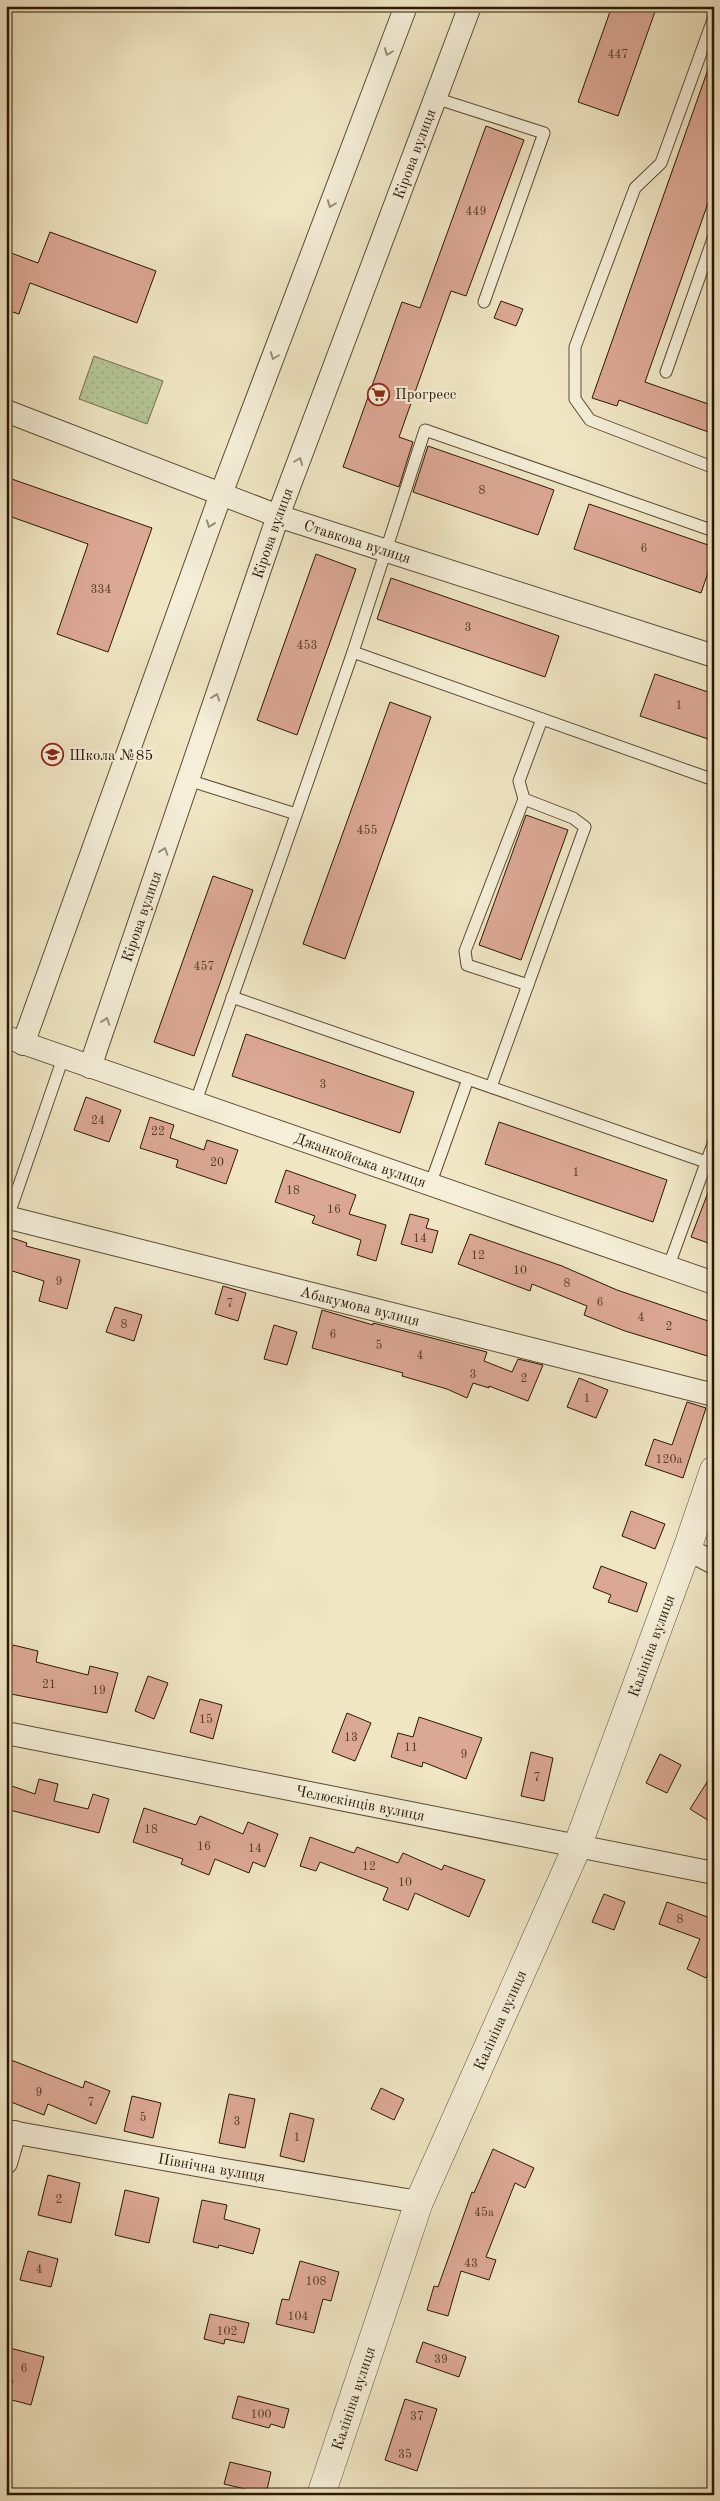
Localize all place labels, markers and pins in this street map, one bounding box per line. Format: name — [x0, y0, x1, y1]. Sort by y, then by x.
supermarket icon: Прогресс — [367, 382, 391, 406]
place label: Прогресс — [395, 388, 457, 403]
school or university icon: Школа №85 — [41, 743, 65, 767]
place label: Школа №85 — [69, 749, 153, 764]

